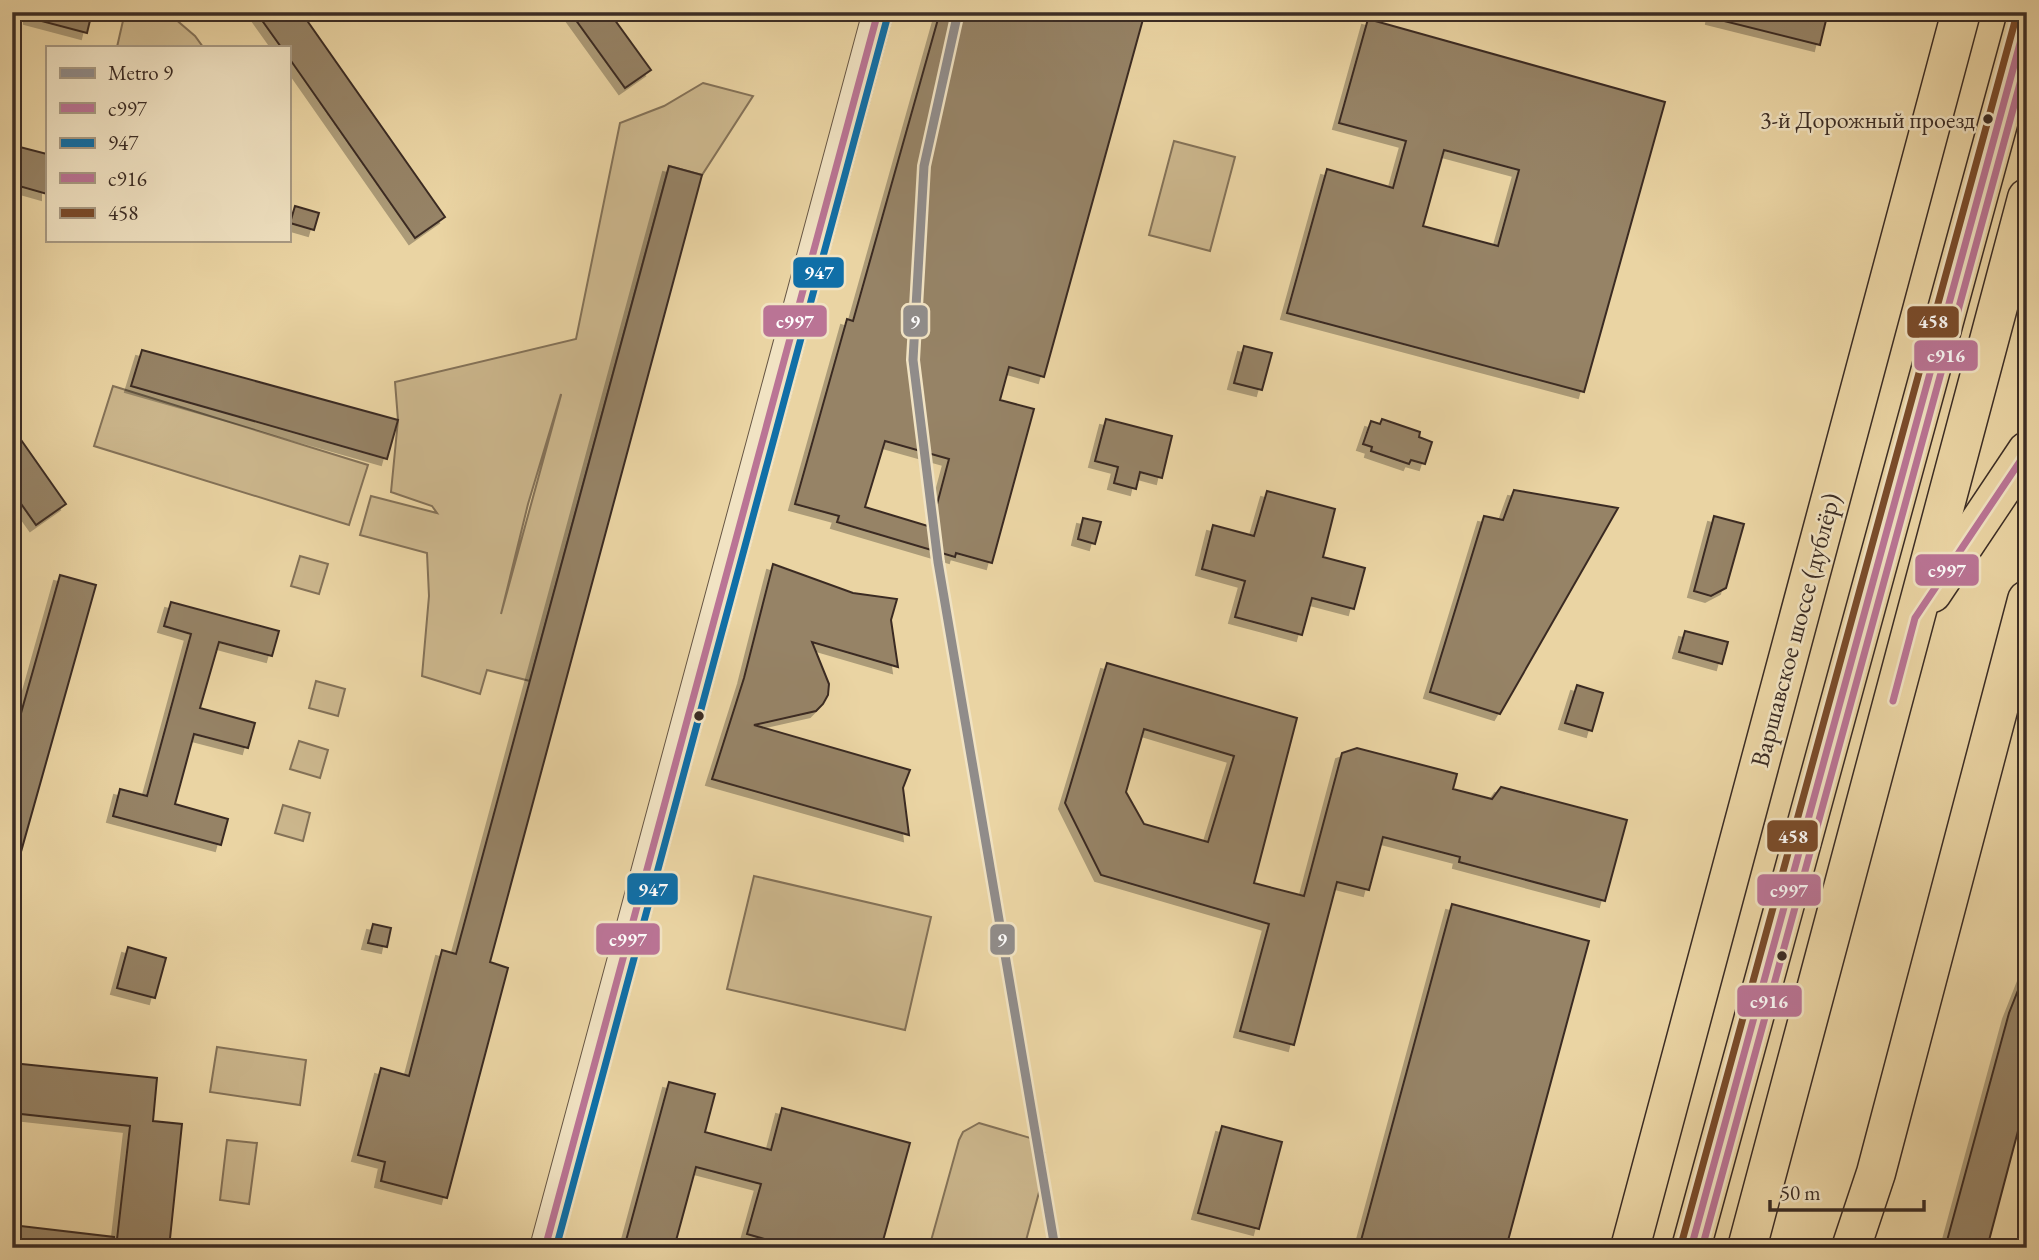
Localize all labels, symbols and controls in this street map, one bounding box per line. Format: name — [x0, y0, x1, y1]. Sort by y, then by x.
legend — [46, 46, 290, 242]
text: Metro 9 — [108, 59, 173, 86]
text: с997 — [108, 95, 148, 122]
place label: 3-й Дорожный проезд — [1760, 104, 1975, 135]
marker: 3-й Дорожный проезд — [1981, 112, 1995, 126]
text: 947 — [108, 129, 139, 156]
text: с916 — [108, 165, 147, 192]
text: 458 — [108, 199, 138, 226]
line badge: 947 — [792, 256, 845, 289]
text: 947 — [804, 260, 835, 285]
line badge: с997 — [762, 304, 828, 338]
line badge: 9 — [902, 304, 929, 338]
line badge: 458 — [1906, 305, 1960, 339]
text: с997 — [776, 309, 815, 334]
text: 9 — [910, 309, 920, 334]
text: 458 — [1918, 309, 1948, 334]
line badge: с916 — [1913, 339, 1979, 372]
text: с916 — [1927, 343, 1965, 368]
street label: Варшавское шоссе (дублёр) — [1742, 489, 1848, 771]
line badge: с997 — [1914, 553, 1980, 587]
text: с997 — [1928, 558, 1967, 583]
unlabelled marker — [692, 709, 706, 723]
line badge: 458 — [1766, 819, 1819, 853]
text: 458 — [1778, 824, 1808, 849]
line badge: 947 — [626, 872, 679, 906]
line badge: с997 — [1756, 873, 1822, 907]
text: 947 — [638, 877, 669, 902]
text: с997 — [1770, 878, 1809, 903]
line badge: с997 — [595, 922, 661, 956]
line badge: 9 — [989, 923, 1016, 956]
text: с997 — [609, 927, 648, 952]
text: 9 — [997, 927, 1007, 952]
unlabelled marker — [1775, 949, 1789, 963]
line badge: с916 — [1736, 984, 1803, 1018]
text: с916 — [1750, 989, 1788, 1014]
scale bar — [1770, 1169, 1924, 1213]
text: 50 m — [1780, 1179, 1821, 1206]

